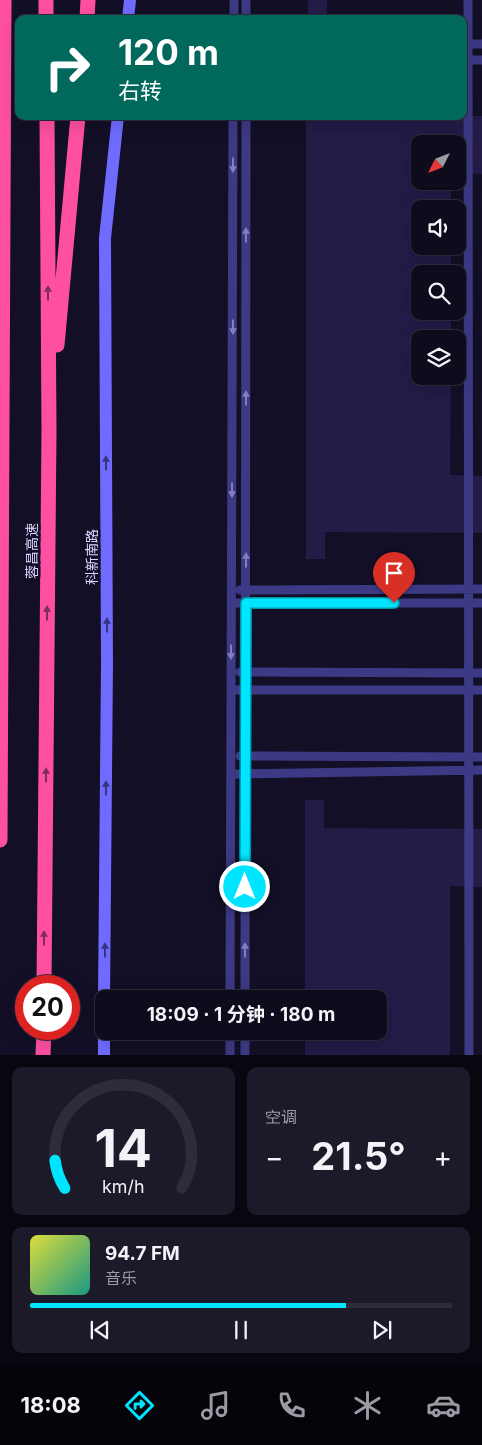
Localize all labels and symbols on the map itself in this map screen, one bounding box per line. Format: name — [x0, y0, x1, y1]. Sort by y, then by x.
north arrow — [411, 135, 466, 190]
one-way arrow — [229, 157, 237, 173]
one-way arrow — [242, 227, 250, 243]
one-way arrow — [44, 284, 52, 300]
one-way arrow — [229, 320, 237, 336]
one-way arrow — [242, 389, 250, 405]
one-way arrow — [102, 454, 110, 470]
one-way arrow — [228, 482, 236, 498]
street label: 蓉昌高速 — [23, 523, 40, 579]
street label: 科新南路 — [83, 529, 100, 585]
one-way arrow — [242, 552, 250, 568]
pin — [373, 552, 415, 603]
one-way arrow — [43, 604, 51, 620]
one-way arrow — [103, 617, 111, 633]
one-way arrow — [227, 645, 235, 661]
one-way arrow — [42, 767, 50, 783]
one-way arrow — [102, 779, 110, 795]
position arrow — [218, 860, 270, 912]
one-way arrow — [40, 929, 48, 945]
one-way arrow — [101, 942, 109, 958]
one-way arrow — [241, 942, 249, 958]
speed limit sign: 20 — [15, 975, 80, 1040]

